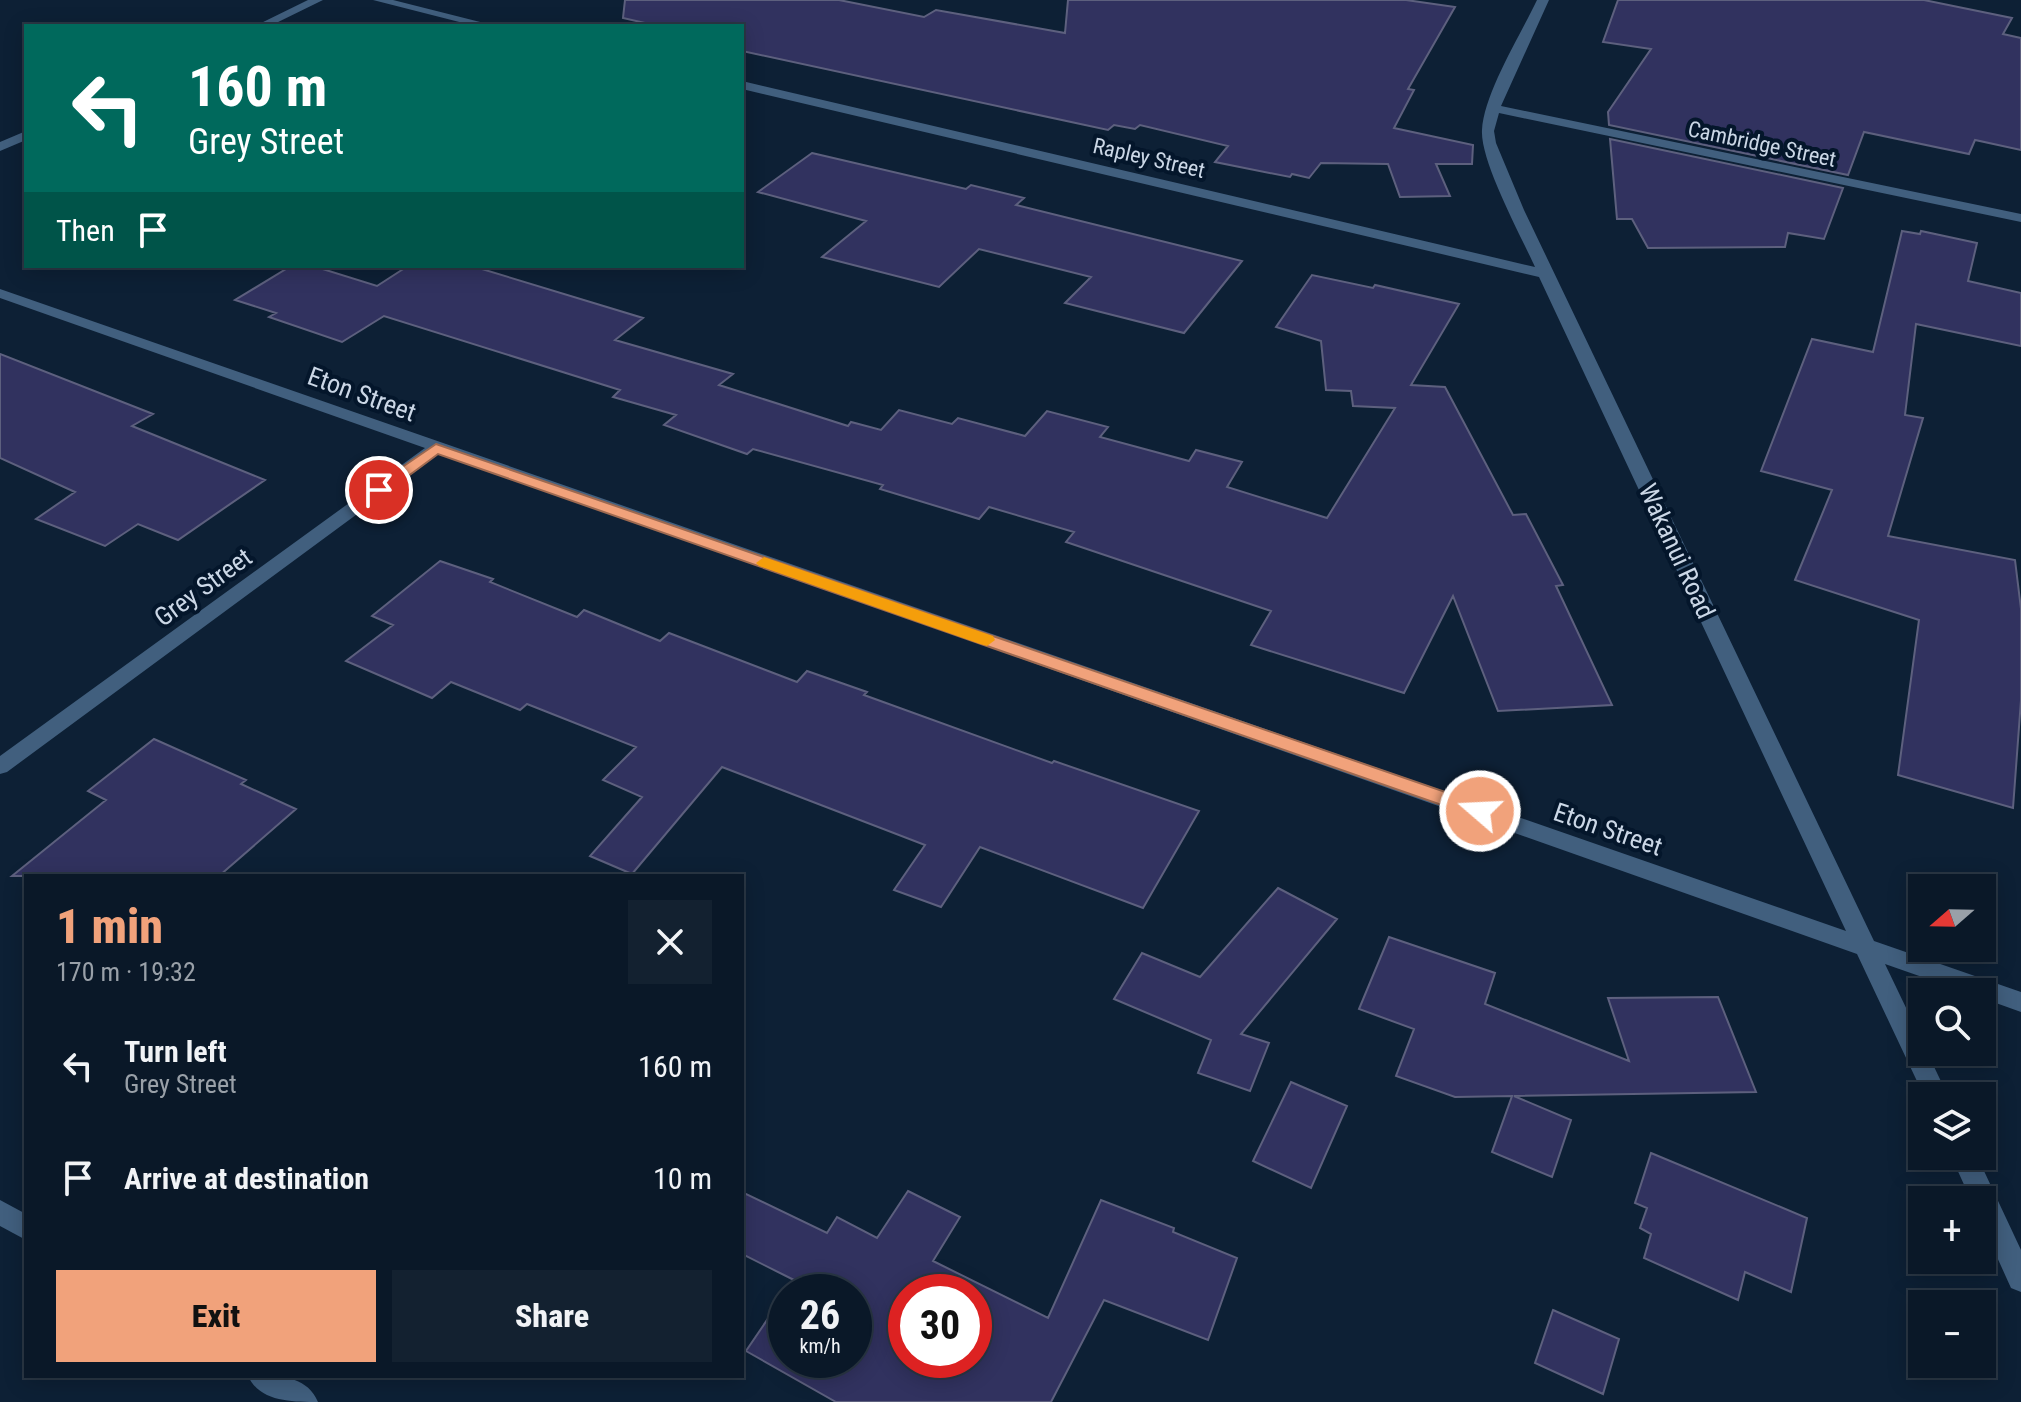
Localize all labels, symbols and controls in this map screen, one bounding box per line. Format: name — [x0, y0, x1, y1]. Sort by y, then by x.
text: 160 m — [188, 54, 327, 120]
icon: left — [56, 56, 160, 160]
street label: Cambridge Street — [1686, 116, 1838, 172]
text: Grey Street — [188, 121, 344, 163]
street label: Rapley Street — [1091, 133, 1207, 183]
icon: arrive — [131, 208, 175, 252]
text: Then — [56, 213, 115, 248]
street label: Eton Street — [304, 361, 420, 427]
pin — [345, 456, 413, 524]
icon: arrive — [357, 468, 401, 512]
street label: Wakanui Road — [1633, 479, 1721, 623]
street label: Grey Street — [149, 542, 257, 632]
position arrow — [1438, 769, 1522, 853]
street label: Eton Street — [1550, 796, 1666, 862]
north arrow — [1908, 874, 1996, 962]
map controls — [1908, 874, 1996, 1378]
text: 1 min — [56, 898, 163, 955]
button: close — [628, 900, 712, 984]
text: 170 m · 19:32 — [56, 957, 196, 987]
button: search — [1908, 978, 1996, 1066]
text: Turn left — [124, 1034, 227, 1069]
icon: left — [56, 1044, 100, 1088]
text: 160 m — [638, 1049, 712, 1084]
text: Grey Street — [124, 1069, 237, 1099]
button: layers — [1908, 1082, 1996, 1170]
icon: arrive — [56, 1156, 100, 1200]
text: Arrive at destination — [124, 1161, 369, 1196]
text: 10 m — [653, 1161, 712, 1196]
button: + — [1908, 1186, 1996, 1274]
button: Exit — [56, 1270, 376, 1362]
button: Share — [392, 1270, 712, 1362]
speed limit sign: 30 — [888, 1274, 992, 1378]
button: − — [1908, 1290, 1996, 1378]
text: 26 — [800, 1292, 840, 1339]
text: km/h — [799, 1334, 841, 1358]

